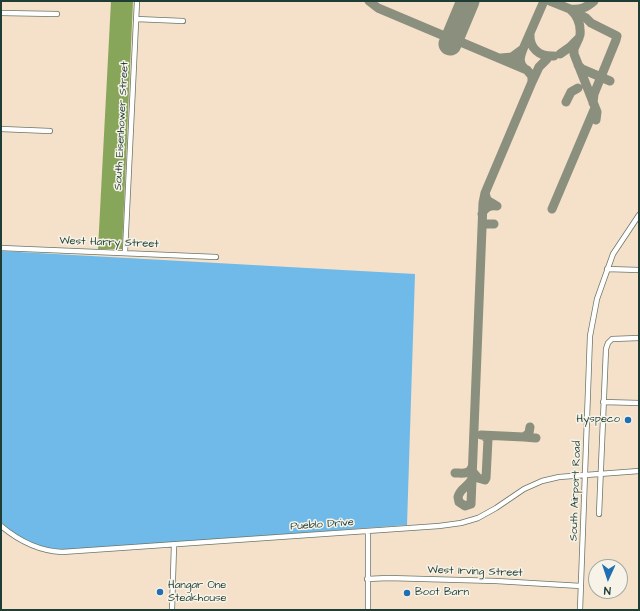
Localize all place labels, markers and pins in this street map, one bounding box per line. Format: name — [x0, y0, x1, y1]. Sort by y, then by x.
place label: Hyspeco — [577, 413, 620, 427]
marker: Hyspeco — [623, 415, 633, 425]
place label: Hangar One Steakhouse — [168, 579, 227, 605]
place label: Boot Barn — [415, 586, 469, 600]
marker: Hangar One Steakhouse — [155, 587, 165, 597]
marker: Boot Barn — [402, 588, 412, 598]

